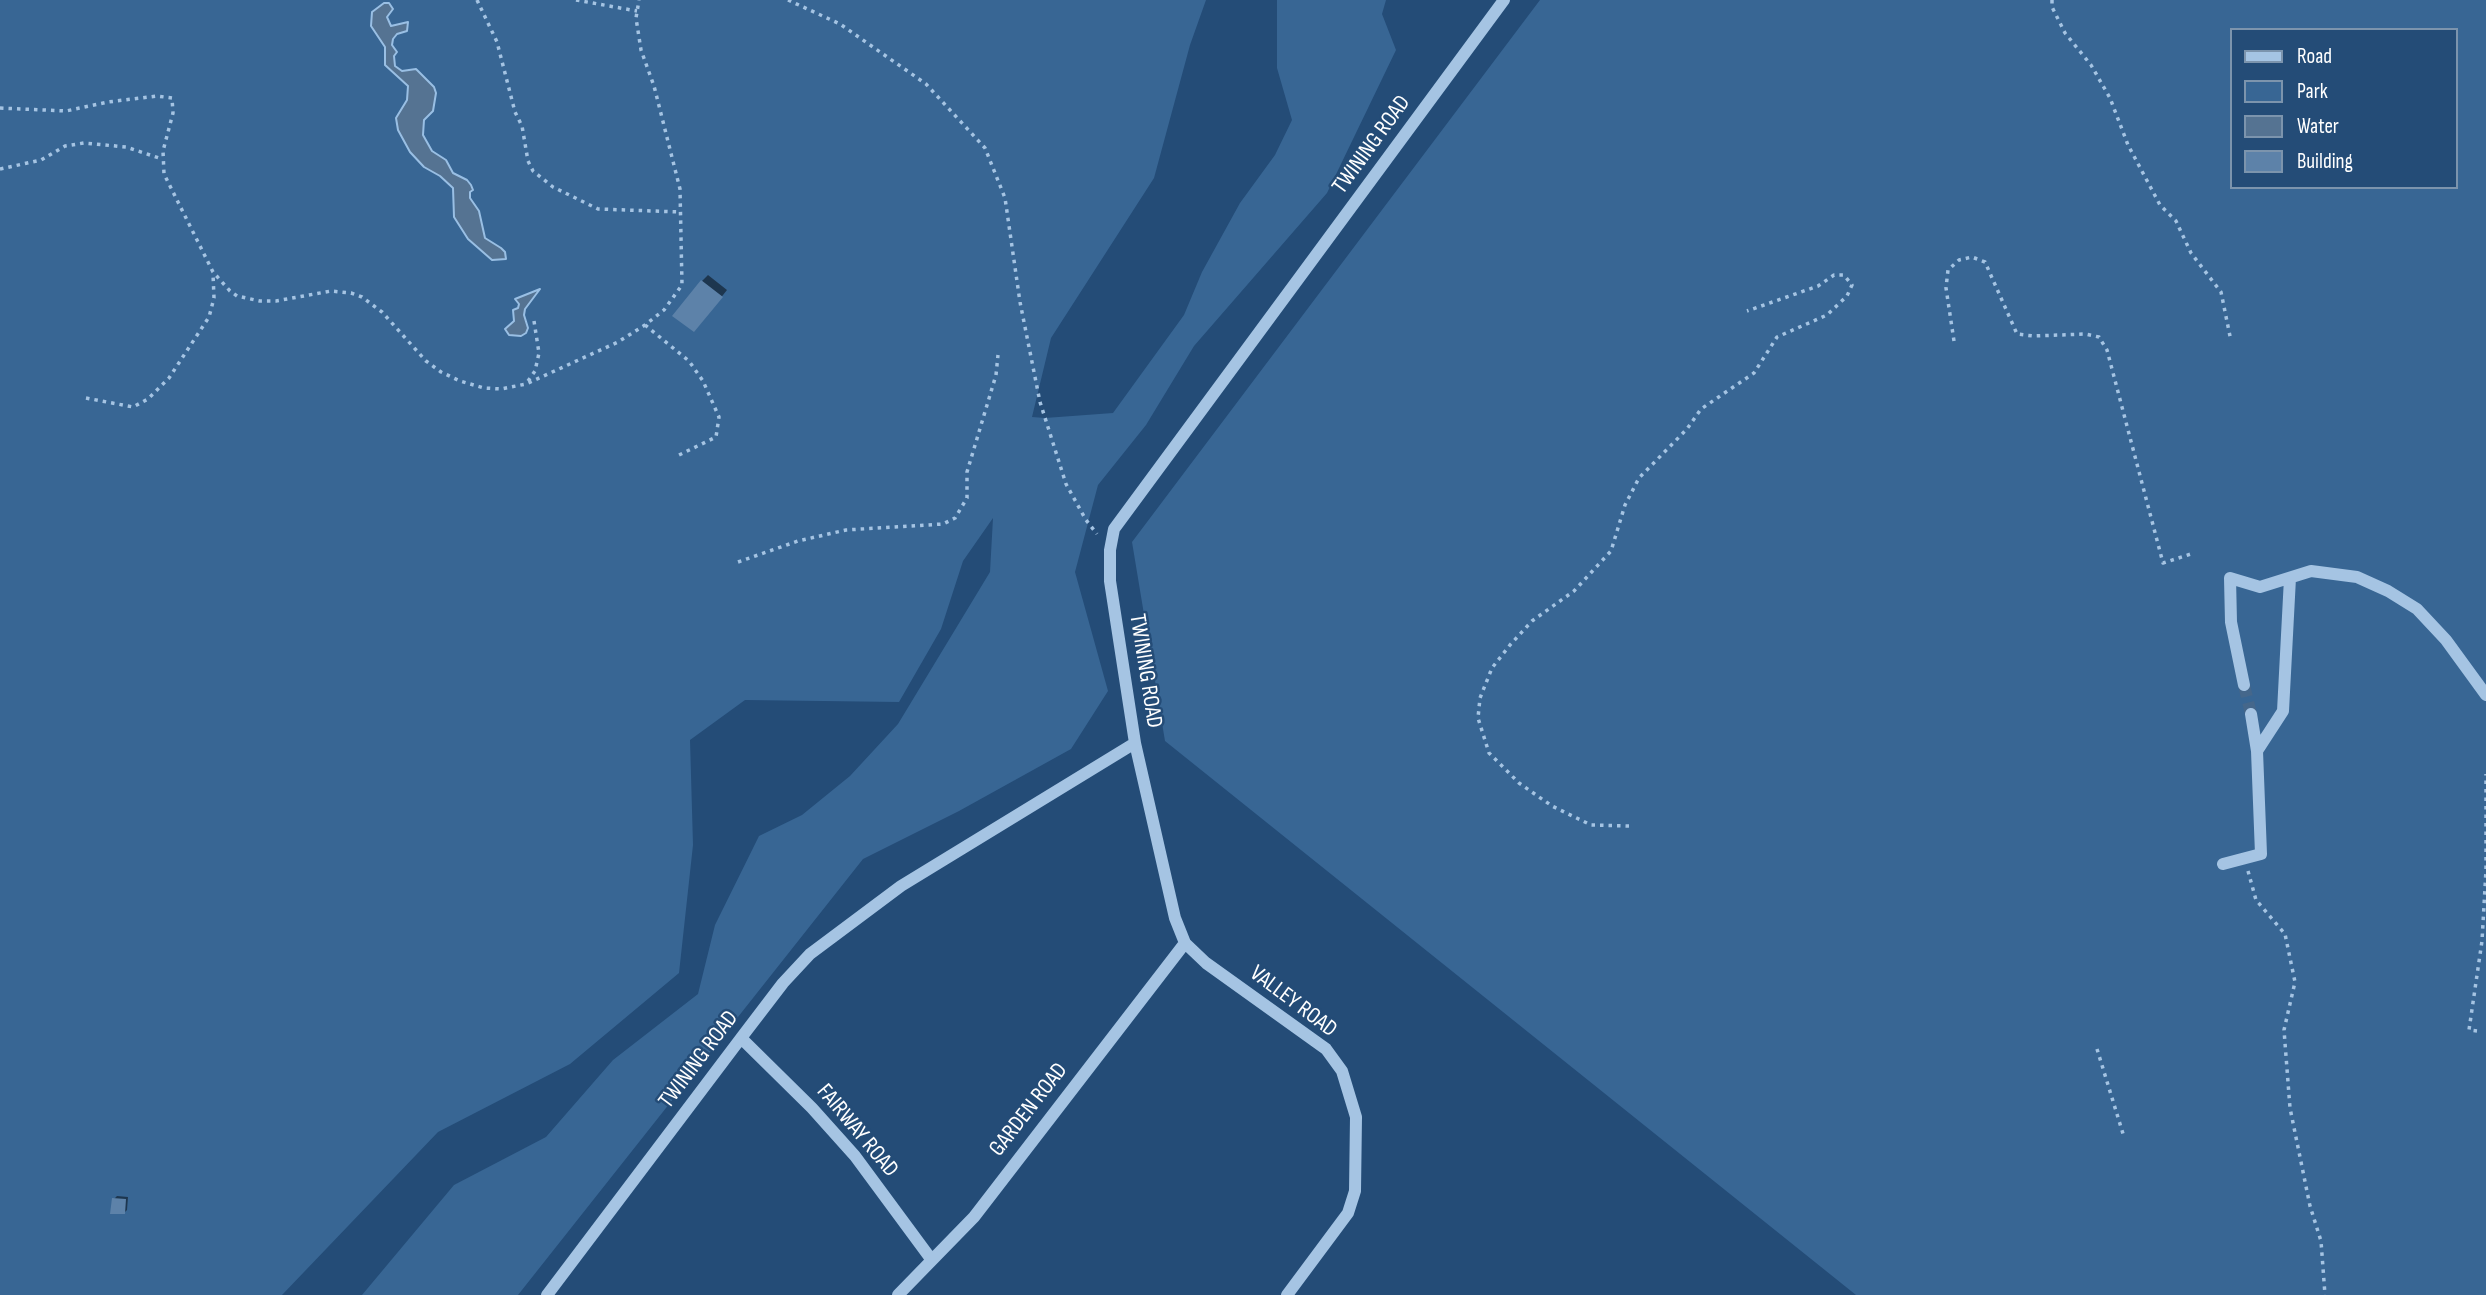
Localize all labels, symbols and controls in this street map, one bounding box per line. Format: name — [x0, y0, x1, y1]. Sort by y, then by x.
legend — [2230, 28, 2458, 189]
text: Road — [2297, 44, 2332, 69]
text: Park — [2297, 79, 2328, 104]
street label: TWINING ROAD — [1327, 90, 1417, 200]
text: Water — [2297, 114, 2339, 139]
text: Building — [2297, 149, 2353, 174]
street label: TWINING ROAD — [1122, 612, 1168, 730]
street label: VALLEY ROAD — [1244, 960, 1342, 1044]
street label: TWINING ROAD — [653, 1006, 745, 1114]
street label: GARDEN ROAD — [984, 1058, 1074, 1162]
street label: FAIRWAY ROAD — [810, 1079, 904, 1183]

